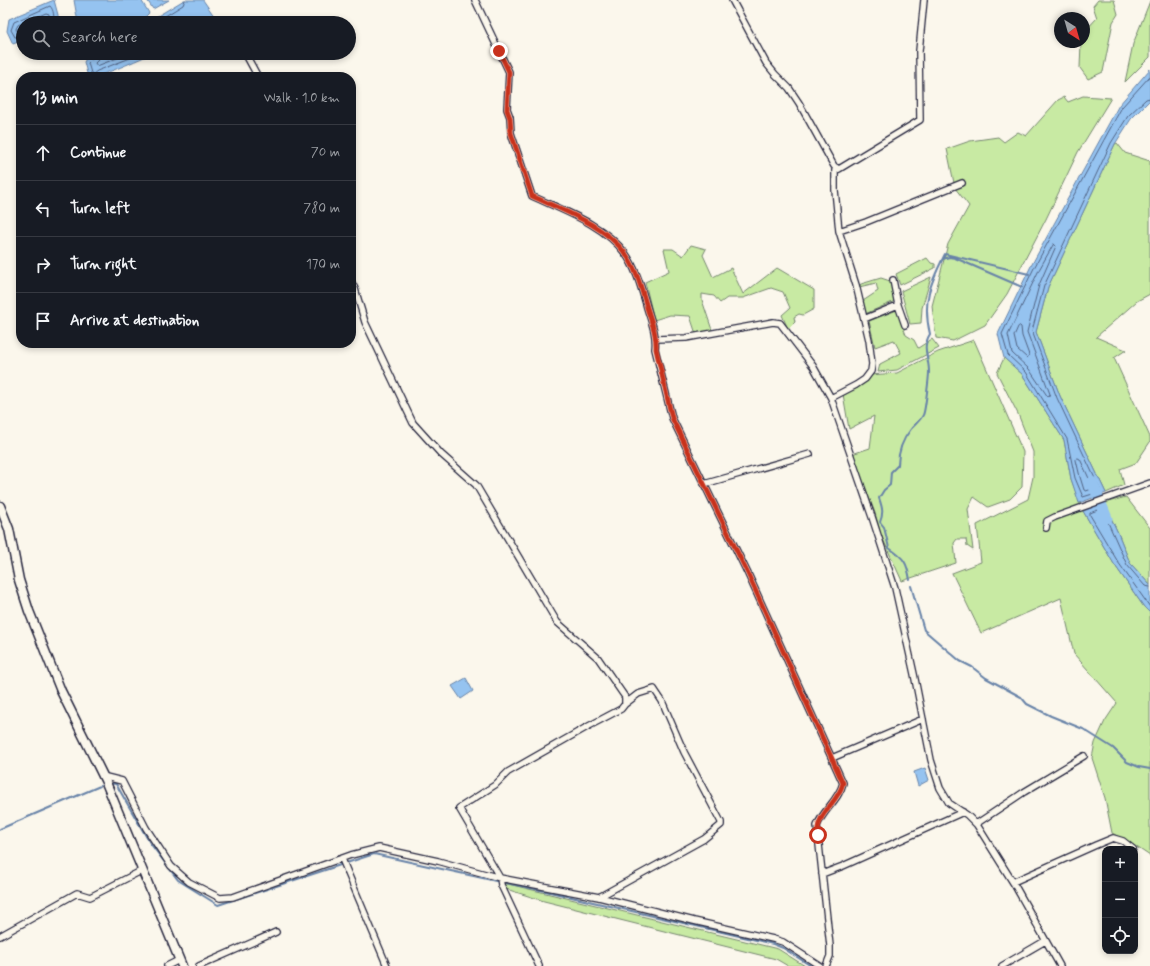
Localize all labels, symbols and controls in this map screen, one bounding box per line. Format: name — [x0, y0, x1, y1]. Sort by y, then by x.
north arrow — [1054, 12, 1090, 48]
search box — [16, 16, 356, 60]
icon: search — [30, 27, 52, 49]
text: Search here — [62, 28, 138, 48]
route end — [490, 42, 508, 60]
text: 13 min — [32, 87, 78, 109]
text: Walk · 1.0 km — [264, 90, 340, 107]
icon: ahead — [32, 142, 54, 164]
text: Continue — [70, 143, 126, 163]
text: 70 m — [311, 144, 340, 161]
icon: left — [32, 198, 54, 220]
text: Turn left — [70, 199, 130, 219]
text: 780 m — [303, 200, 340, 217]
icon: right — [32, 254, 54, 276]
text: Turn right — [70, 255, 137, 275]
text: 170 m — [306, 256, 340, 273]
icon: arrive — [32, 310, 54, 332]
text: Arrive at destination — [70, 311, 199, 331]
route start — [809, 826, 827, 844]
map controls — [1102, 846, 1138, 954]
button: + — [1102, 846, 1138, 882]
button: − — [1102, 882, 1138, 918]
button: locate — [1102, 918, 1138, 954]

